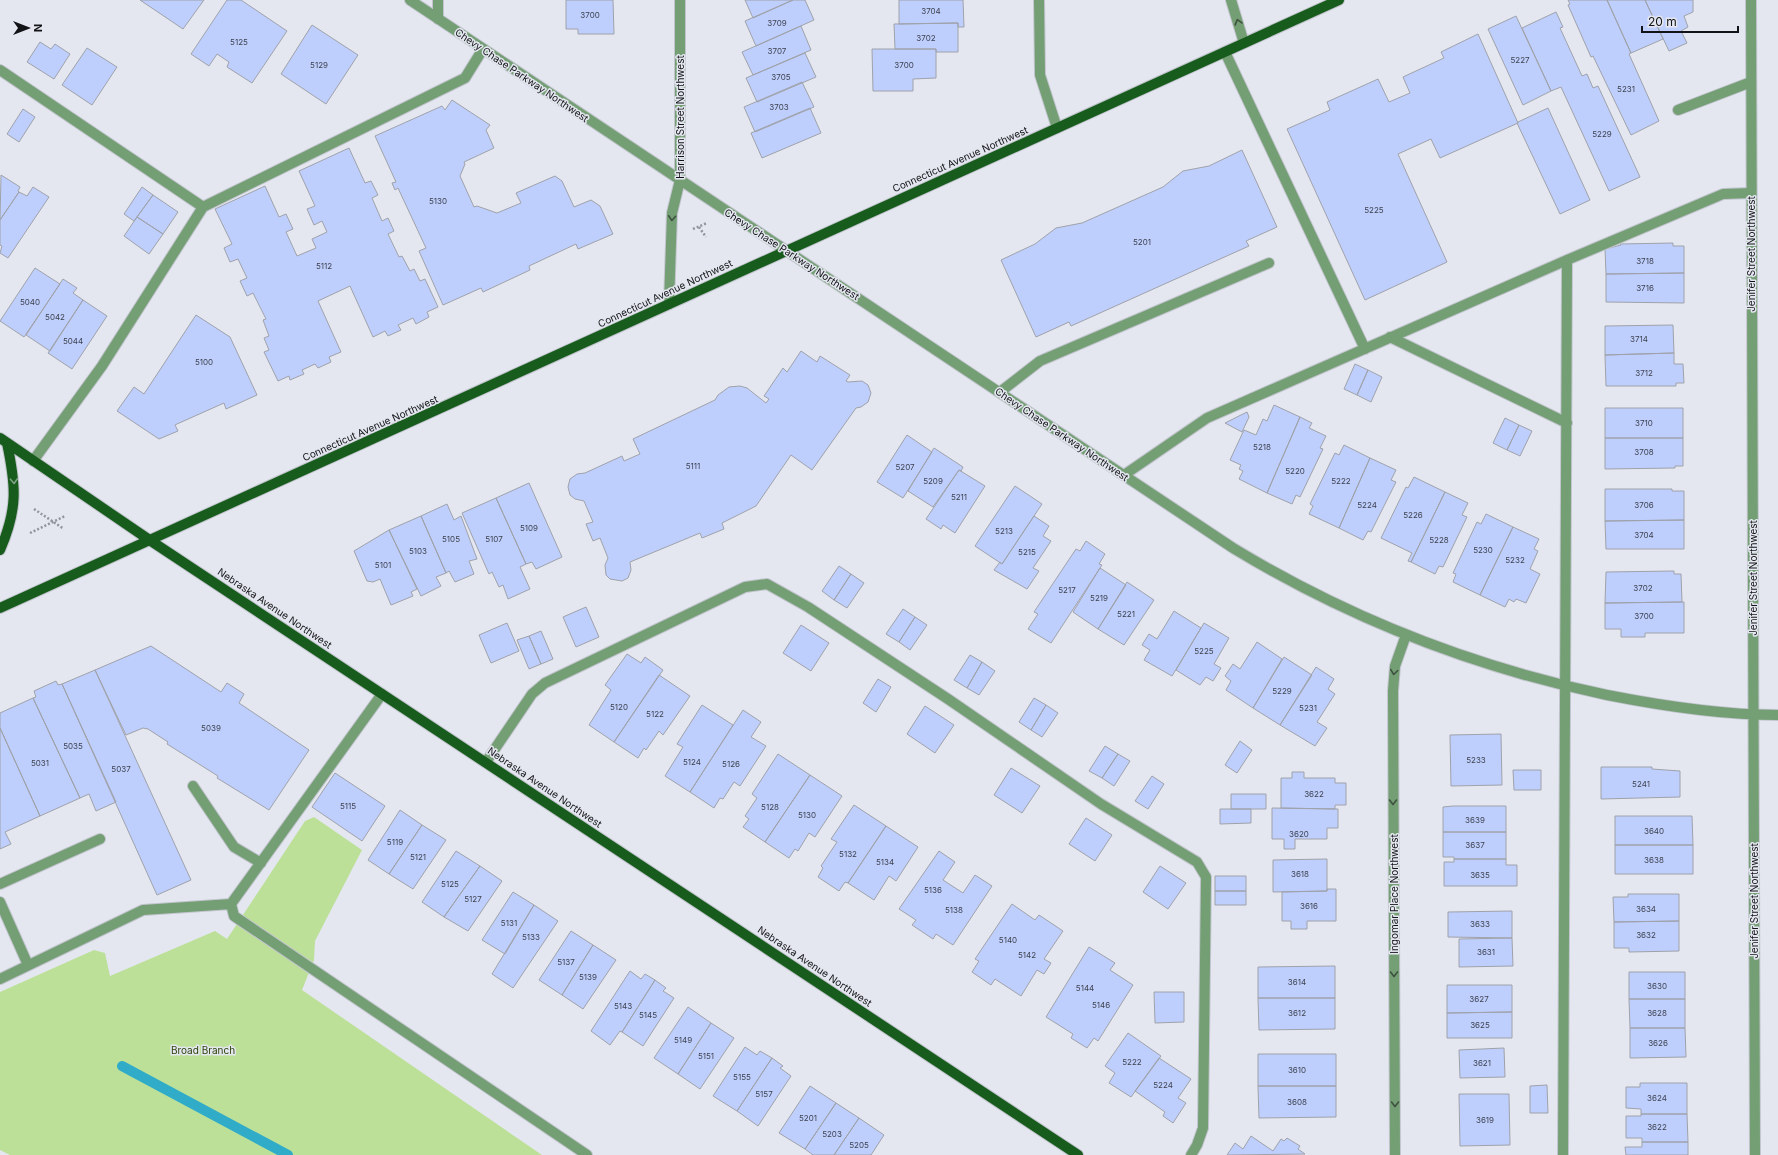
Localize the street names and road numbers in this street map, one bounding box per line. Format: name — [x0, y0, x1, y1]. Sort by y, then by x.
street label: Chevy Chase Parkway Northwest — [453, 26, 592, 125]
street label: Harrison Street Northwest — [674, 55, 686, 179]
street label: Connecticut Avenue Northwest — [890, 123, 1030, 194]
street label: Jenifer Street Northwest — [1745, 195, 1757, 312]
street label: Chevy Chase Parkway Northwest — [722, 206, 862, 302]
street label: Connecticut Avenue Northwest — [596, 256, 735, 330]
street label: Chevy Chase Parkway Northwest — [993, 385, 1132, 484]
street label: Connecticut Avenue Northwest — [300, 392, 440, 463]
street label: Jenifer Street Northwest — [1747, 519, 1759, 636]
street label: Nebraska Avenue Northwest — [216, 565, 335, 651]
street label: Nebraska Avenue Northwest — [486, 744, 605, 830]
street label: Ingomar Place Northwest — [1388, 834, 1400, 954]
street label: Jenifer Street Northwest — [1748, 842, 1760, 959]
street label: Nebraska Avenue Northwest — [756, 923, 875, 1009]

